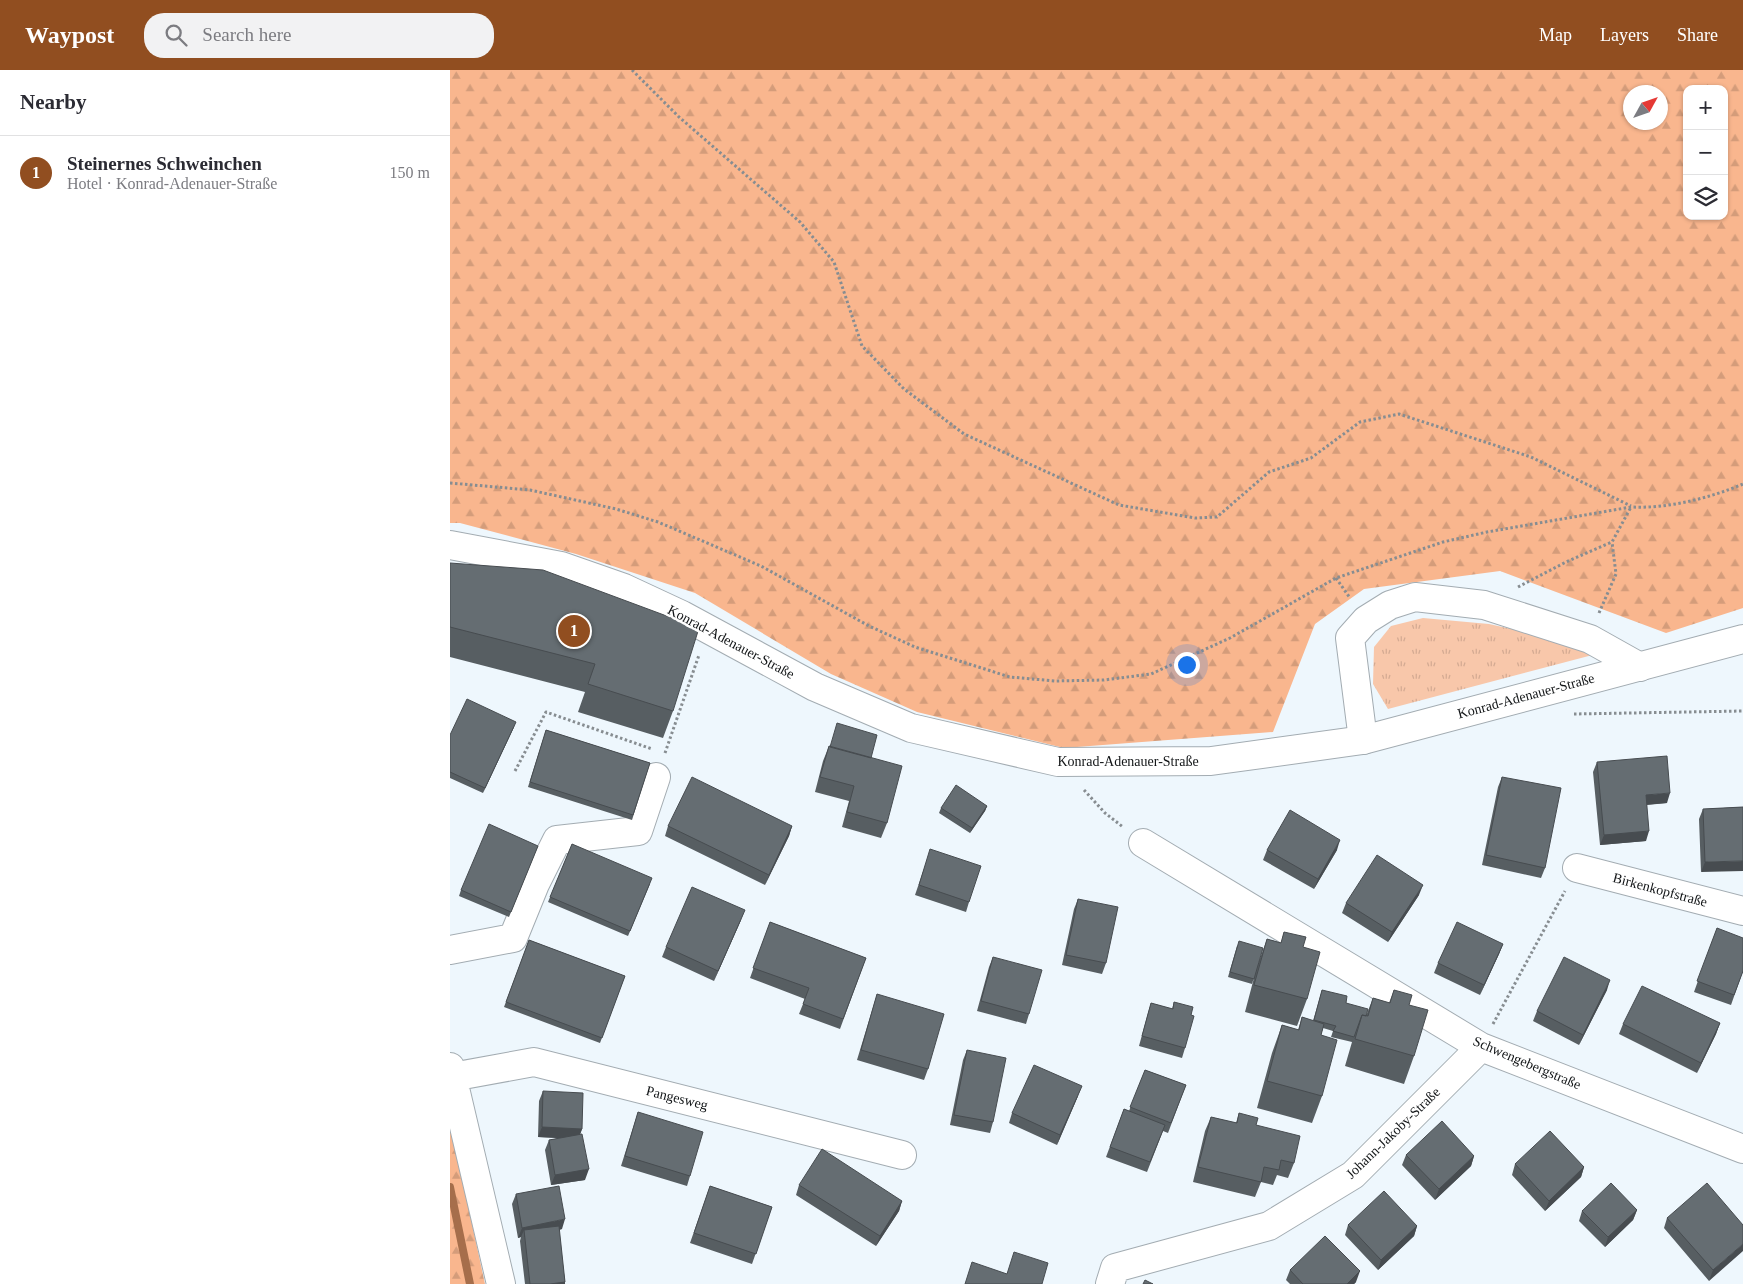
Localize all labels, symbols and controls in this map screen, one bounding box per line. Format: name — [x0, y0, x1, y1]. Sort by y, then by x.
search box — [144, 13, 494, 58]
icon: search — [162, 21, 190, 49]
text: Waypost — [25, 22, 114, 48]
text: Search here — [202, 24, 292, 45]
text: Map — [1539, 25, 1572, 45]
text: Layers — [1600, 25, 1649, 45]
text: Share — [1677, 25, 1718, 45]
north arrow — [1623, 85, 1668, 130]
map controls — [1683, 85, 1728, 220]
button: + — [1683, 85, 1728, 130]
text: Nearby — [20, 90, 87, 114]
button: − — [1683, 130, 1728, 175]
text: Steinernes Schweinchen — [67, 153, 262, 174]
text: 1 — [32, 164, 40, 181]
text: 150 m — [390, 164, 430, 181]
text: Hotel · Konrad-Adenauer-Straße — [67, 175, 277, 192]
button: layers — [1683, 175, 1728, 220]
street label: Konrad-Adenauer-Straße — [665, 602, 797, 682]
pin: 1 — [558, 612, 590, 650]
your location — [1174, 652, 1200, 678]
street label: Konrad-Adenauer-Straße — [1456, 670, 1596, 722]
street label: Konrad-Adenauer-Straße — [1057, 754, 1199, 769]
street label: Birkenkopfstraße — [1611, 870, 1709, 910]
street label: Schwengebergstraße — [1471, 1034, 1583, 1092]
street label: Pangesweg — [645, 1083, 709, 1113]
street label: Johann-Jakoby-Straße — [1343, 1084, 1443, 1182]

